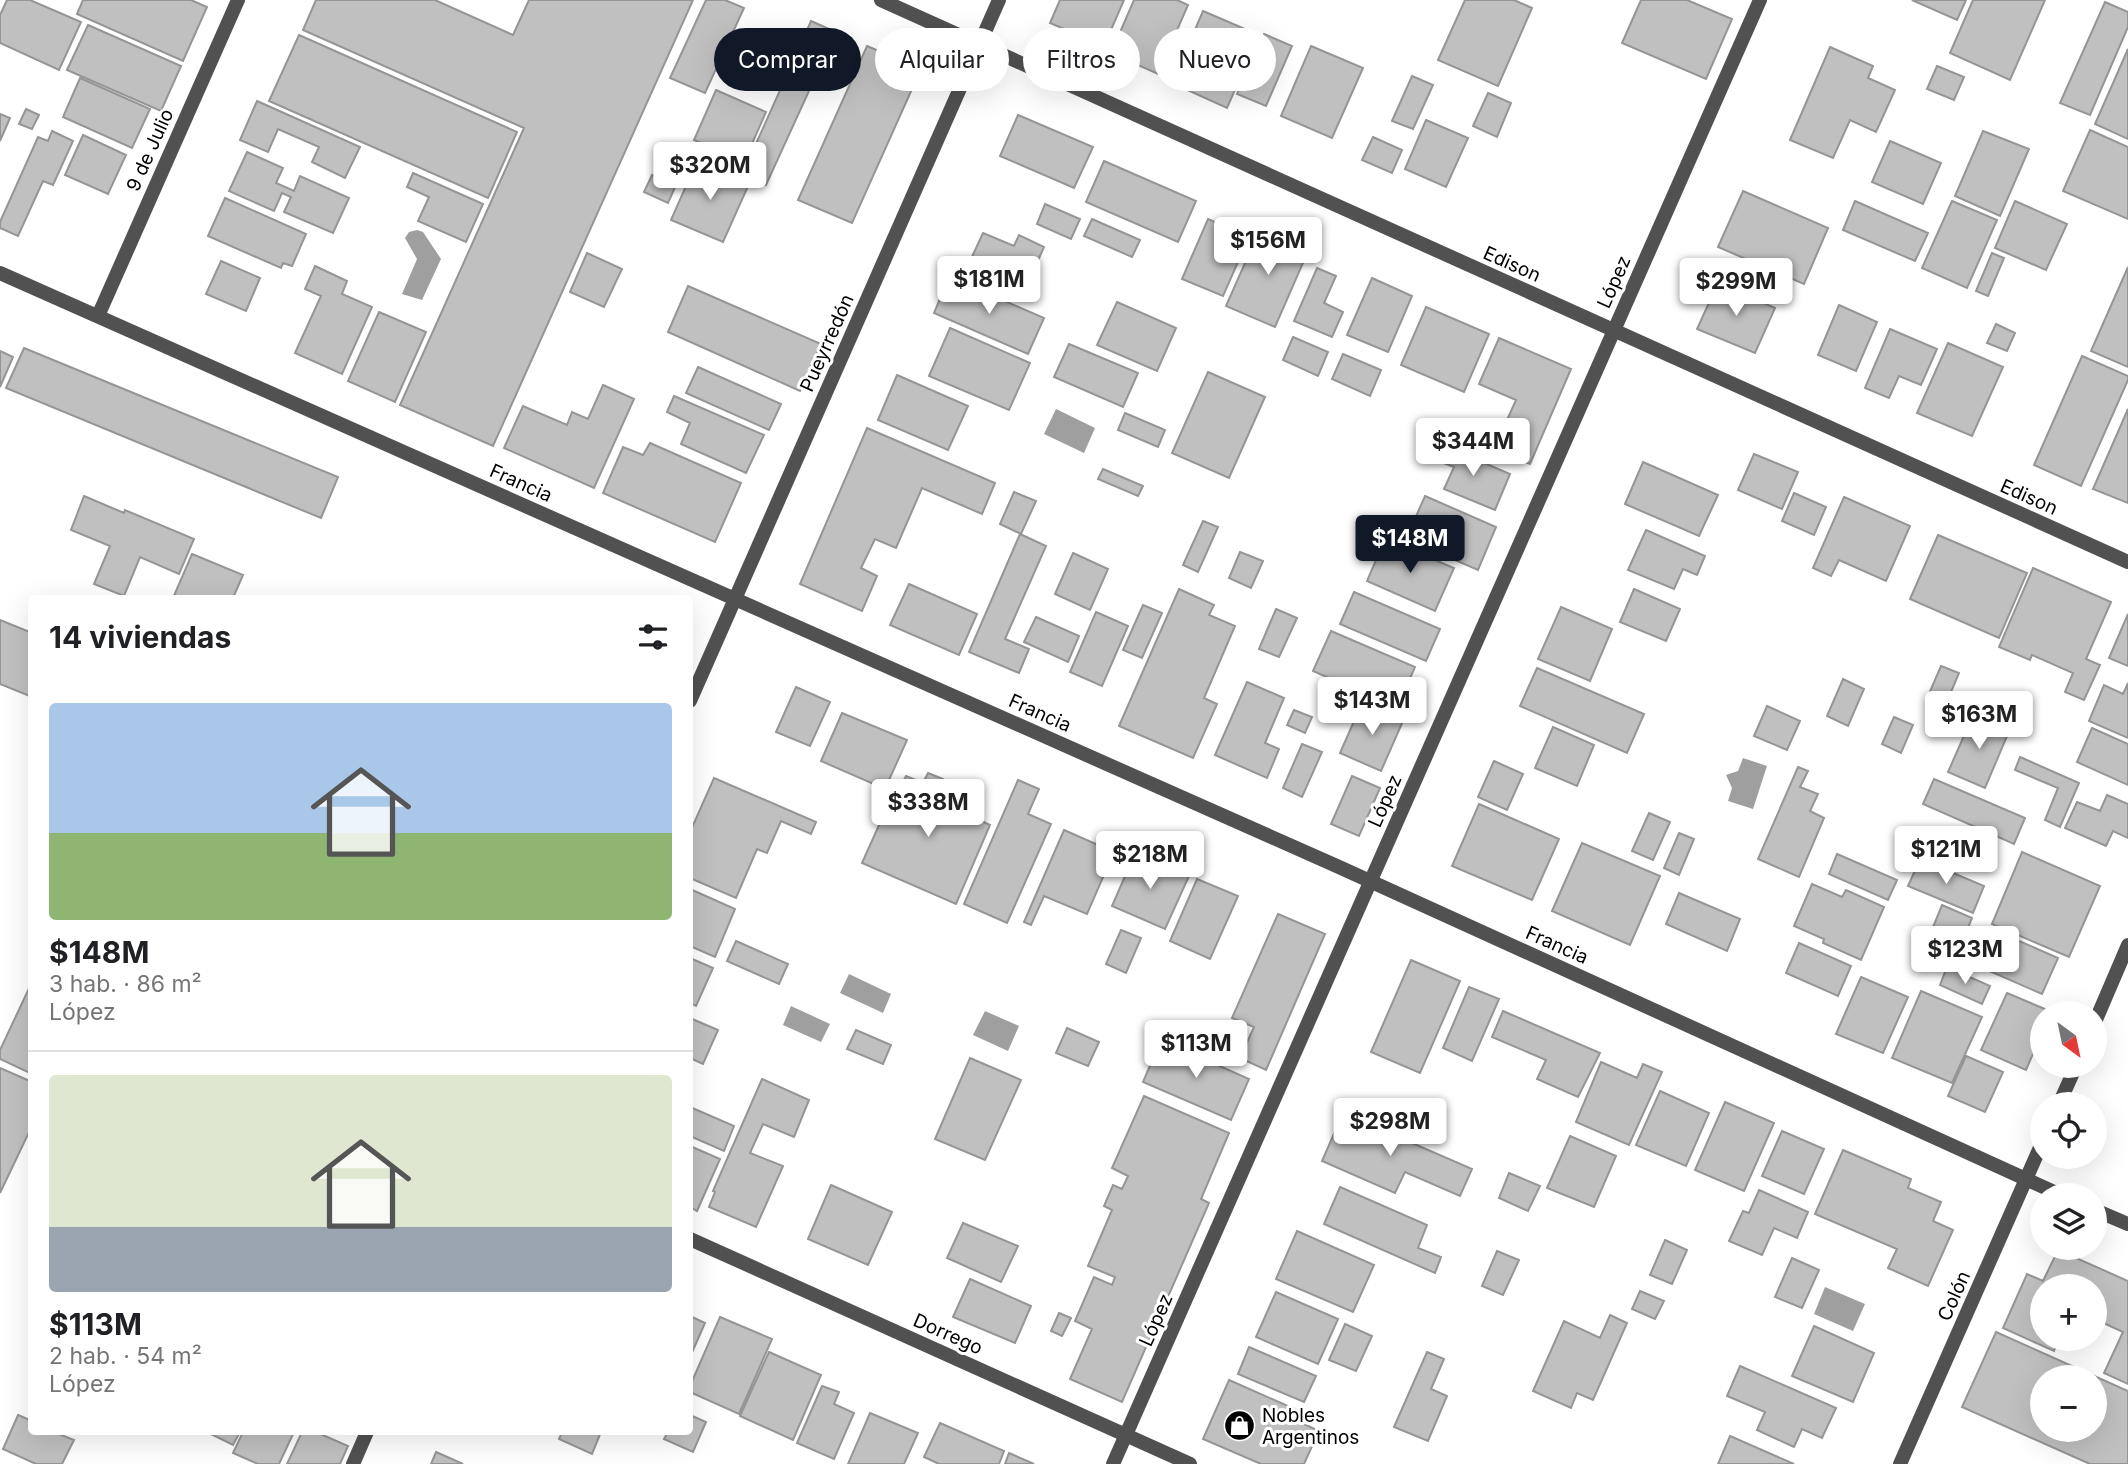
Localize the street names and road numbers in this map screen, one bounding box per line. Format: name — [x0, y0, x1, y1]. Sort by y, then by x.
street label: 9 de Julio — [122, 105, 178, 195]
street label: Edison — [1480, 241, 1544, 287]
street label: López — [1592, 252, 1636, 312]
street label: Pueyrredón — [795, 291, 859, 395]
street label: Francia — [486, 459, 556, 507]
street label: Edison — [1997, 474, 2061, 520]
street label: Francia — [1005, 689, 1075, 737]
street label: López — [1363, 771, 1407, 831]
street label: Francia — [1522, 921, 1592, 969]
street label: Colón — [1933, 1267, 1975, 1325]
street label: López — [1134, 1290, 1178, 1350]
street label: Dorrego — [910, 1309, 986, 1359]

